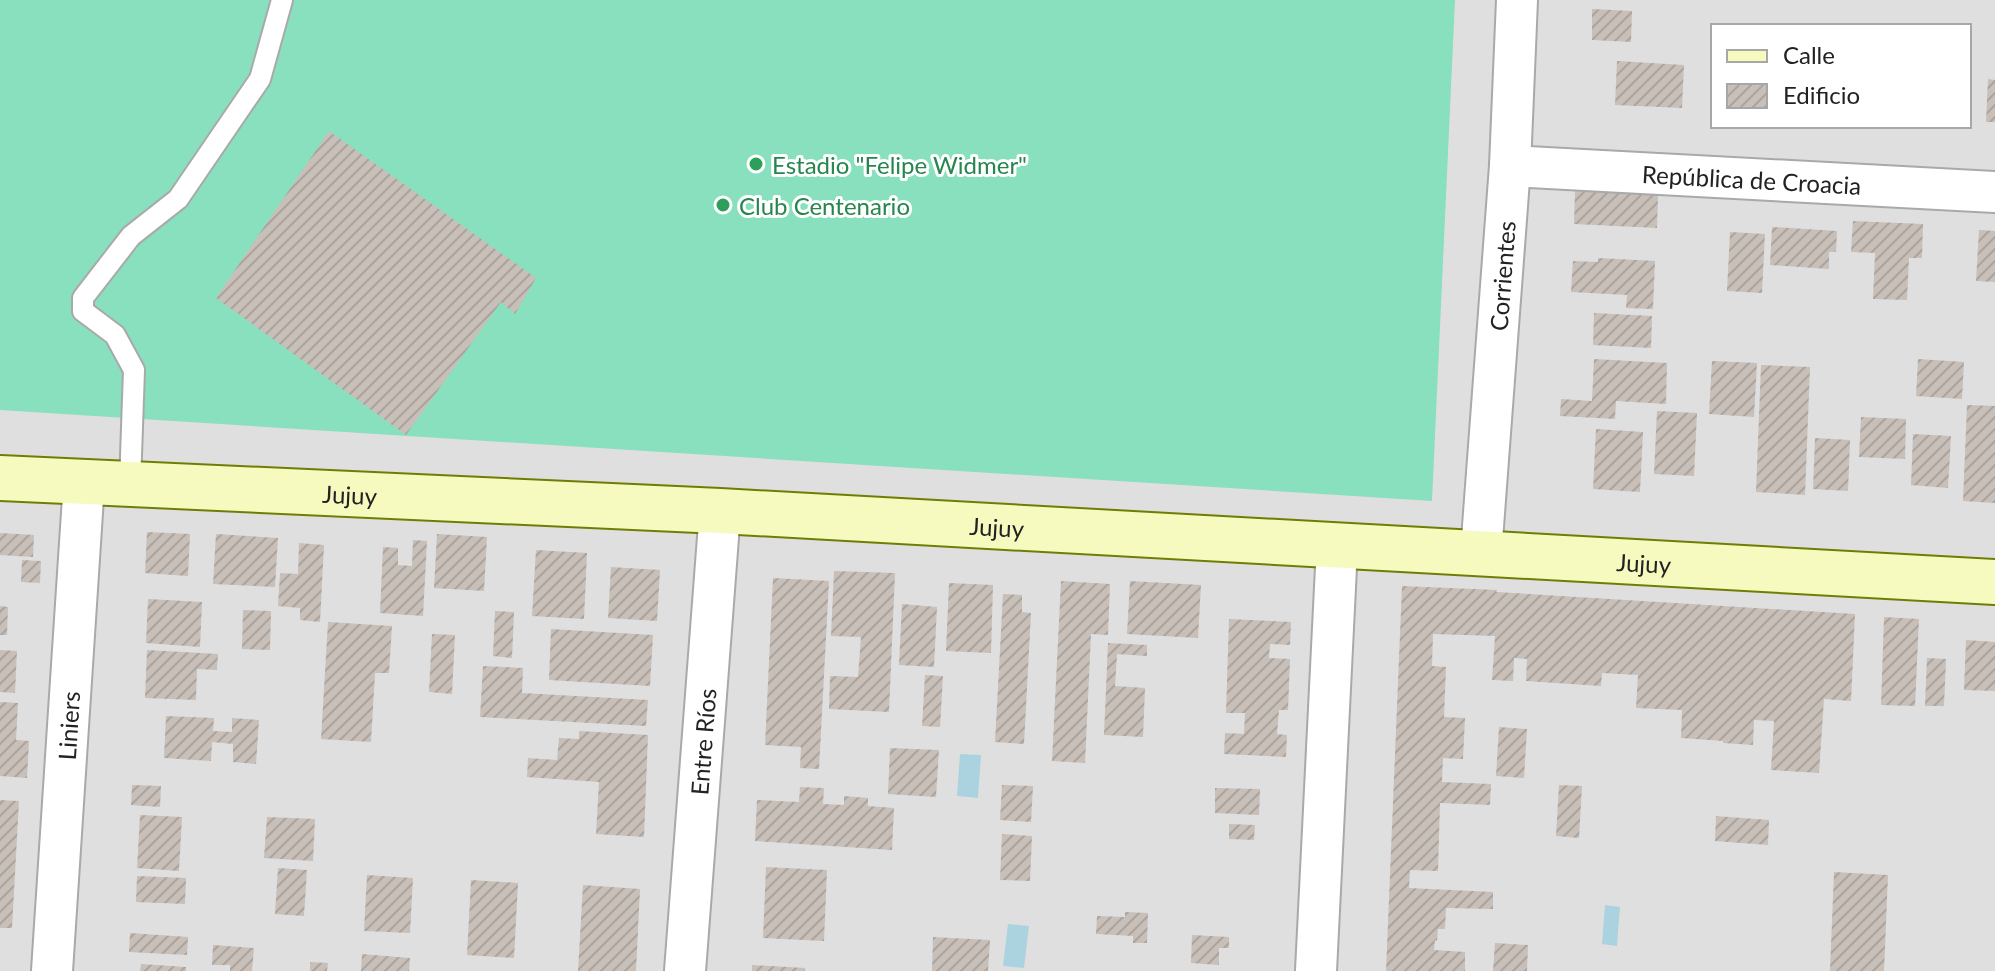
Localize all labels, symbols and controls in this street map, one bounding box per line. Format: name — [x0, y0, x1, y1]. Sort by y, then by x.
legend — [1711, 24, 1971, 128]
text: Calle — [1783, 40, 1835, 69]
text: Edificio — [1783, 80, 1860, 109]
place label: Estadio "Felipe Widmer" — [772, 150, 1027, 179]
marker: Estadio "Felipe Widmer" — [747, 155, 765, 173]
street label: República de Croacia — [1641, 159, 1862, 199]
place label: Club Centenario — [739, 191, 910, 220]
marker: Club Centenario — [714, 196, 732, 214]
street label: Corrientes — [1483, 220, 1520, 332]
street label: Jujuy — [322, 478, 378, 510]
street label: Jujuy — [969, 510, 1026, 542]
street label: Jujuy — [1616, 546, 1673, 578]
street label: Entre Ríos — [684, 687, 721, 796]
street label: Liniers — [51, 690, 85, 761]

